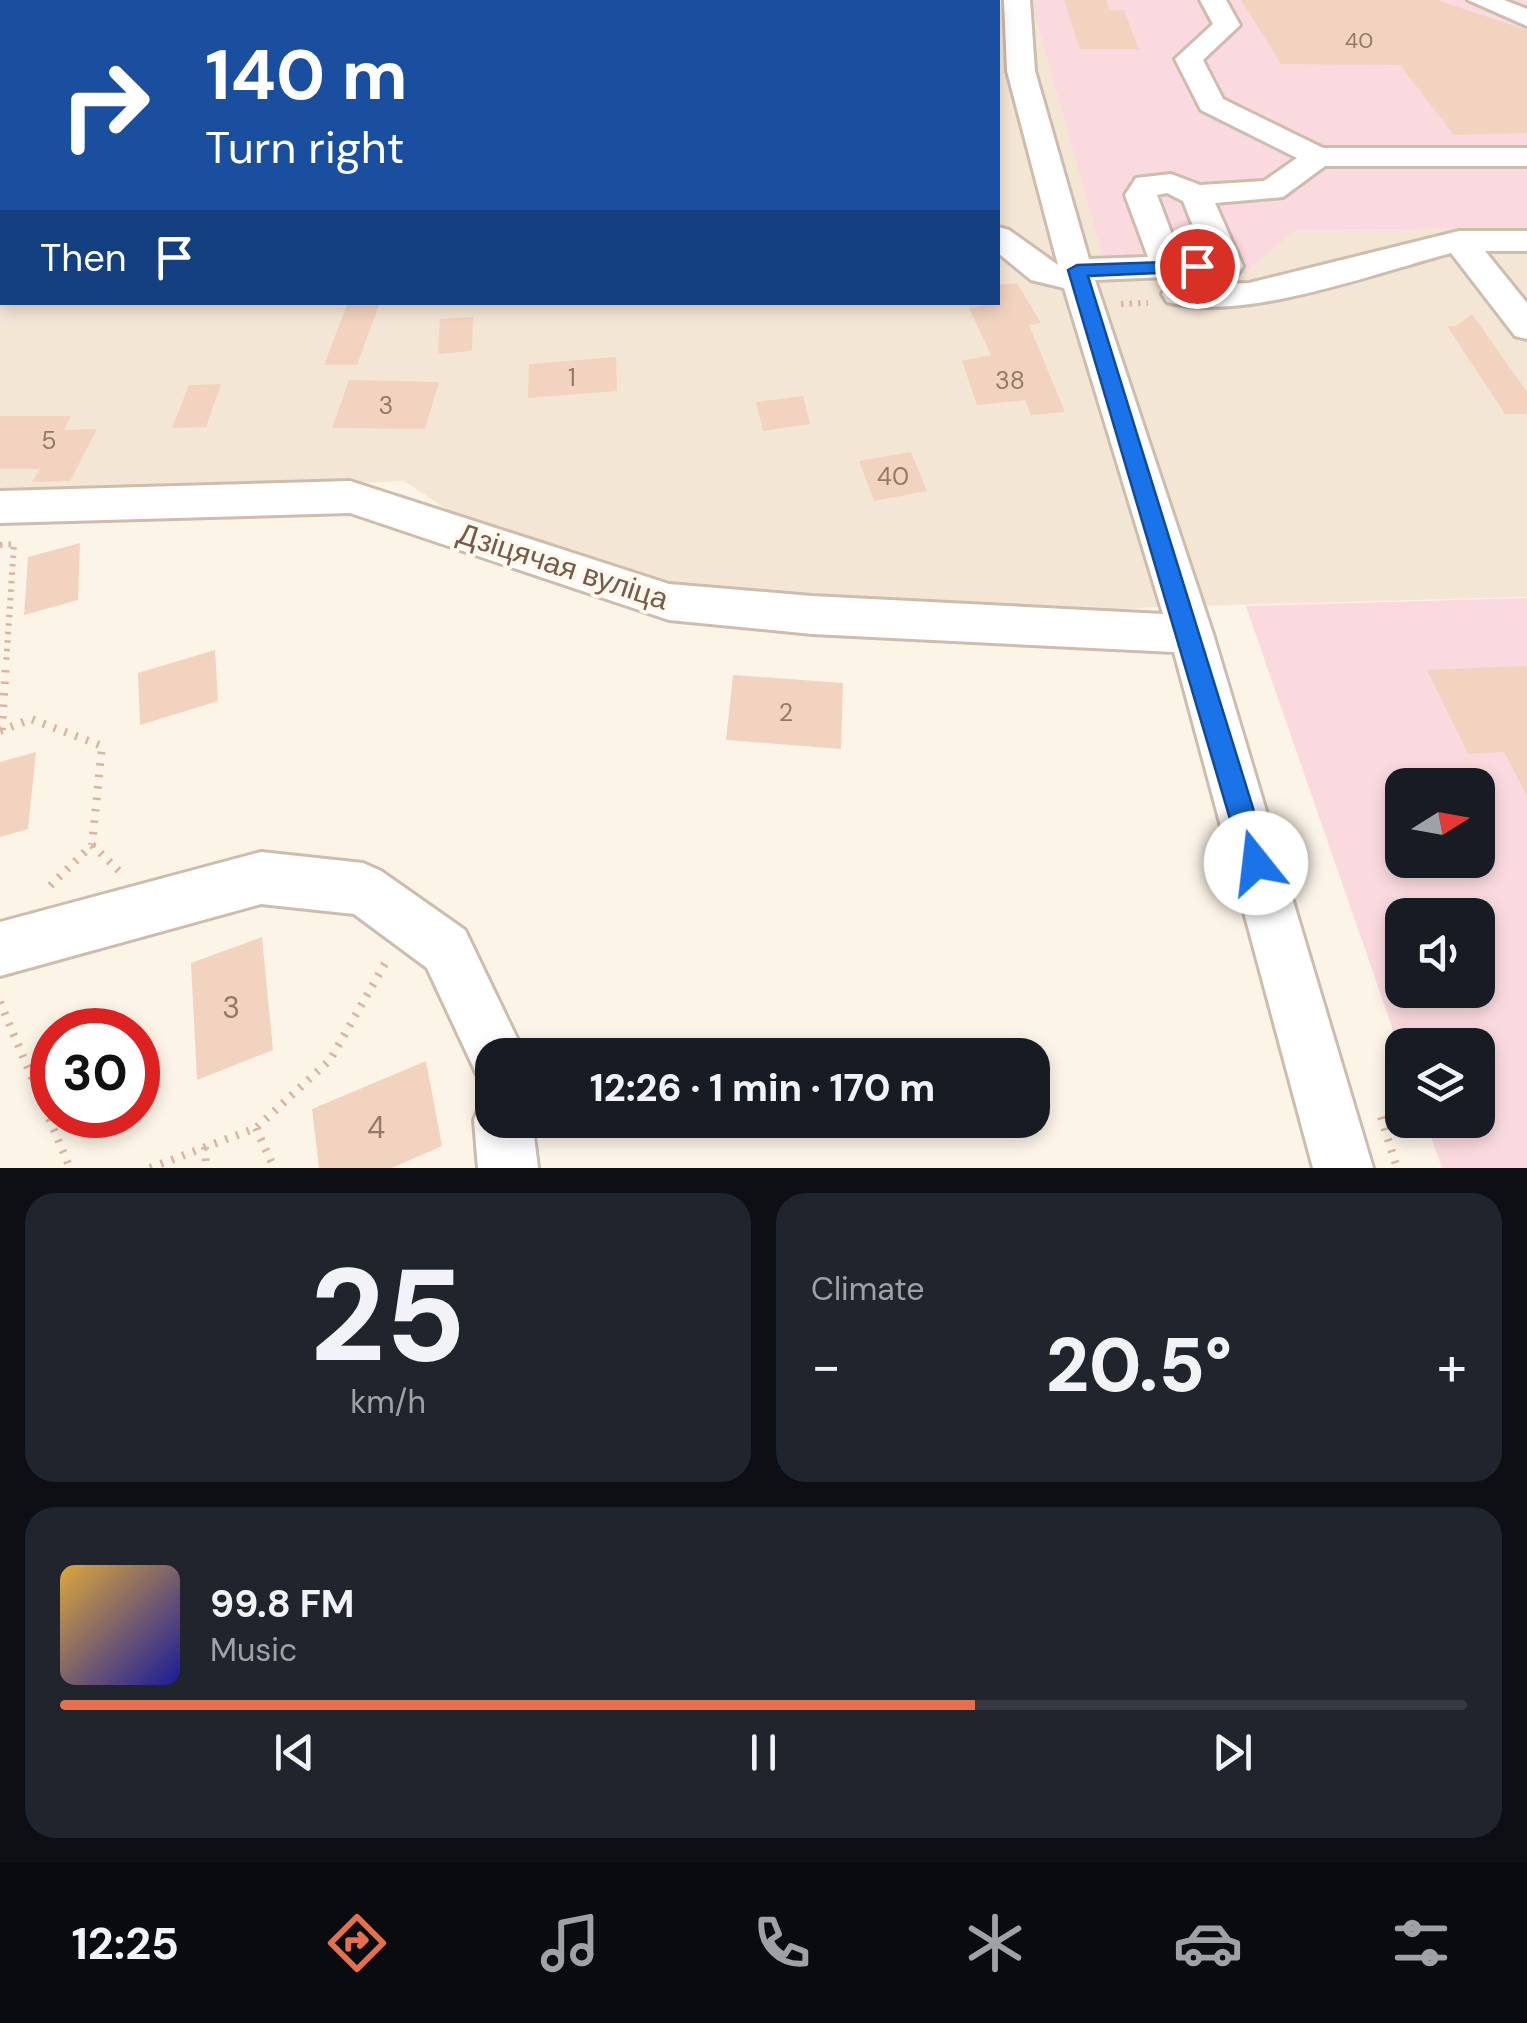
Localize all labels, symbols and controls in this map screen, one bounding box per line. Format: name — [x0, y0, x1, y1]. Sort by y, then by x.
house number: 40 — [1345, 26, 1373, 55]
text: 140 m — [205, 30, 408, 121]
icon: right — [40, 40, 170, 170]
text: Turn right — [205, 118, 404, 177]
pin — [1155, 224, 1240, 309]
icon: arrive — [147, 230, 202, 285]
text: Then — [40, 233, 127, 283]
icon: arrive — [1170, 239, 1225, 294]
house number: 1 — [568, 361, 576, 394]
house number: 38 — [995, 364, 1025, 397]
house number: 3 — [379, 389, 393, 422]
house number: 5 — [41, 424, 57, 457]
house number: 40 — [877, 460, 909, 493]
street label: Дзіцячая вуліца — [453, 514, 674, 619]
house number: 2 — [779, 696, 793, 729]
north arrow — [1385, 768, 1495, 878]
map controls — [1385, 768, 1495, 1138]
position arrow — [1204, 811, 1308, 915]
button: sound — [1385, 898, 1495, 1008]
house number: 3 — [222, 988, 240, 1027]
speed limit sign: 30 — [30, 1008, 160, 1138]
button: layers — [1385, 1028, 1495, 1138]
text: 12:26 · 1 min · 170 m — [590, 1063, 935, 1113]
house number: 4 — [367, 1108, 385, 1147]
text: 25 — [310, 1231, 466, 1400]
text: Climate — [811, 1268, 925, 1310]
text: 20.5° — [1046, 1317, 1232, 1414]
text: − — [811, 1330, 841, 1402]
text: + — [1437, 1330, 1467, 1402]
text: km/h — [350, 1381, 426, 1423]
text: 99.8 FM — [210, 1579, 354, 1629]
text: Music — [210, 1629, 297, 1671]
icon: previous — [267, 1725, 322, 1780]
icon: pause — [736, 1725, 791, 1780]
icon: next — [1205, 1725, 1260, 1780]
icon: directions — [322, 1908, 392, 1978]
icon: music — [535, 1908, 605, 1978]
icon: phone — [747, 1908, 817, 1978]
icon: climate — [960, 1908, 1030, 1978]
icon: car — [1173, 1908, 1243, 1978]
icon: filters — [1386, 1908, 1456, 1978]
text: 12:25 — [71, 1914, 179, 1973]

